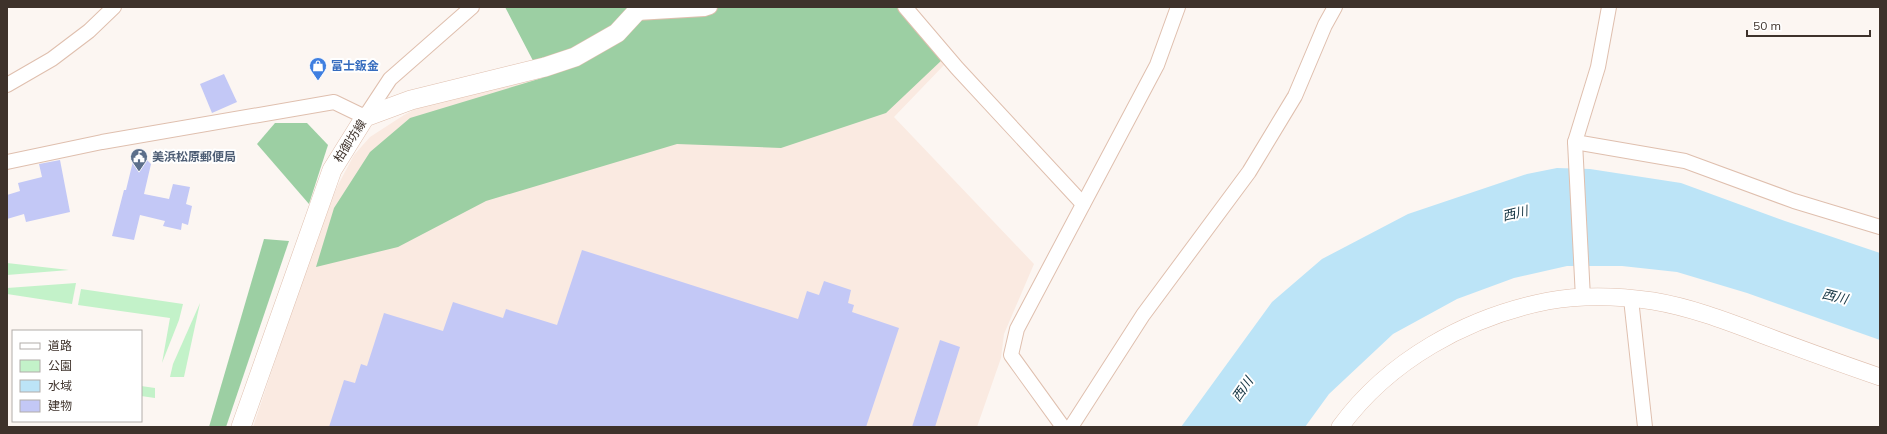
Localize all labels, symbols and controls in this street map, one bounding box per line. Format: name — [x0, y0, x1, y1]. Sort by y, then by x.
scale bar — [1747, 12, 1870, 38]
text: 50 m — [1753, 18, 1781, 33]
shop icon: 富士鈑金 — [308, 56, 328, 81]
place label: 富士鈑金 — [331, 58, 379, 73]
street label: 柏御坊線 — [330, 117, 369, 165]
public building icon: 美浜松原郵便局 — [129, 147, 149, 172]
place label: 美浜松原郵便局 — [152, 149, 236, 164]
water label: 西川 — [1501, 202, 1531, 224]
water label: 西川 — [1820, 285, 1851, 307]
legend — [12, 330, 142, 422]
text: 道路 — [48, 338, 72, 353]
text: 公園 — [48, 358, 72, 373]
water label: 西川 — [1228, 372, 1257, 404]
text: 水域 — [48, 378, 72, 393]
text: 建物 — [48, 398, 72, 413]

